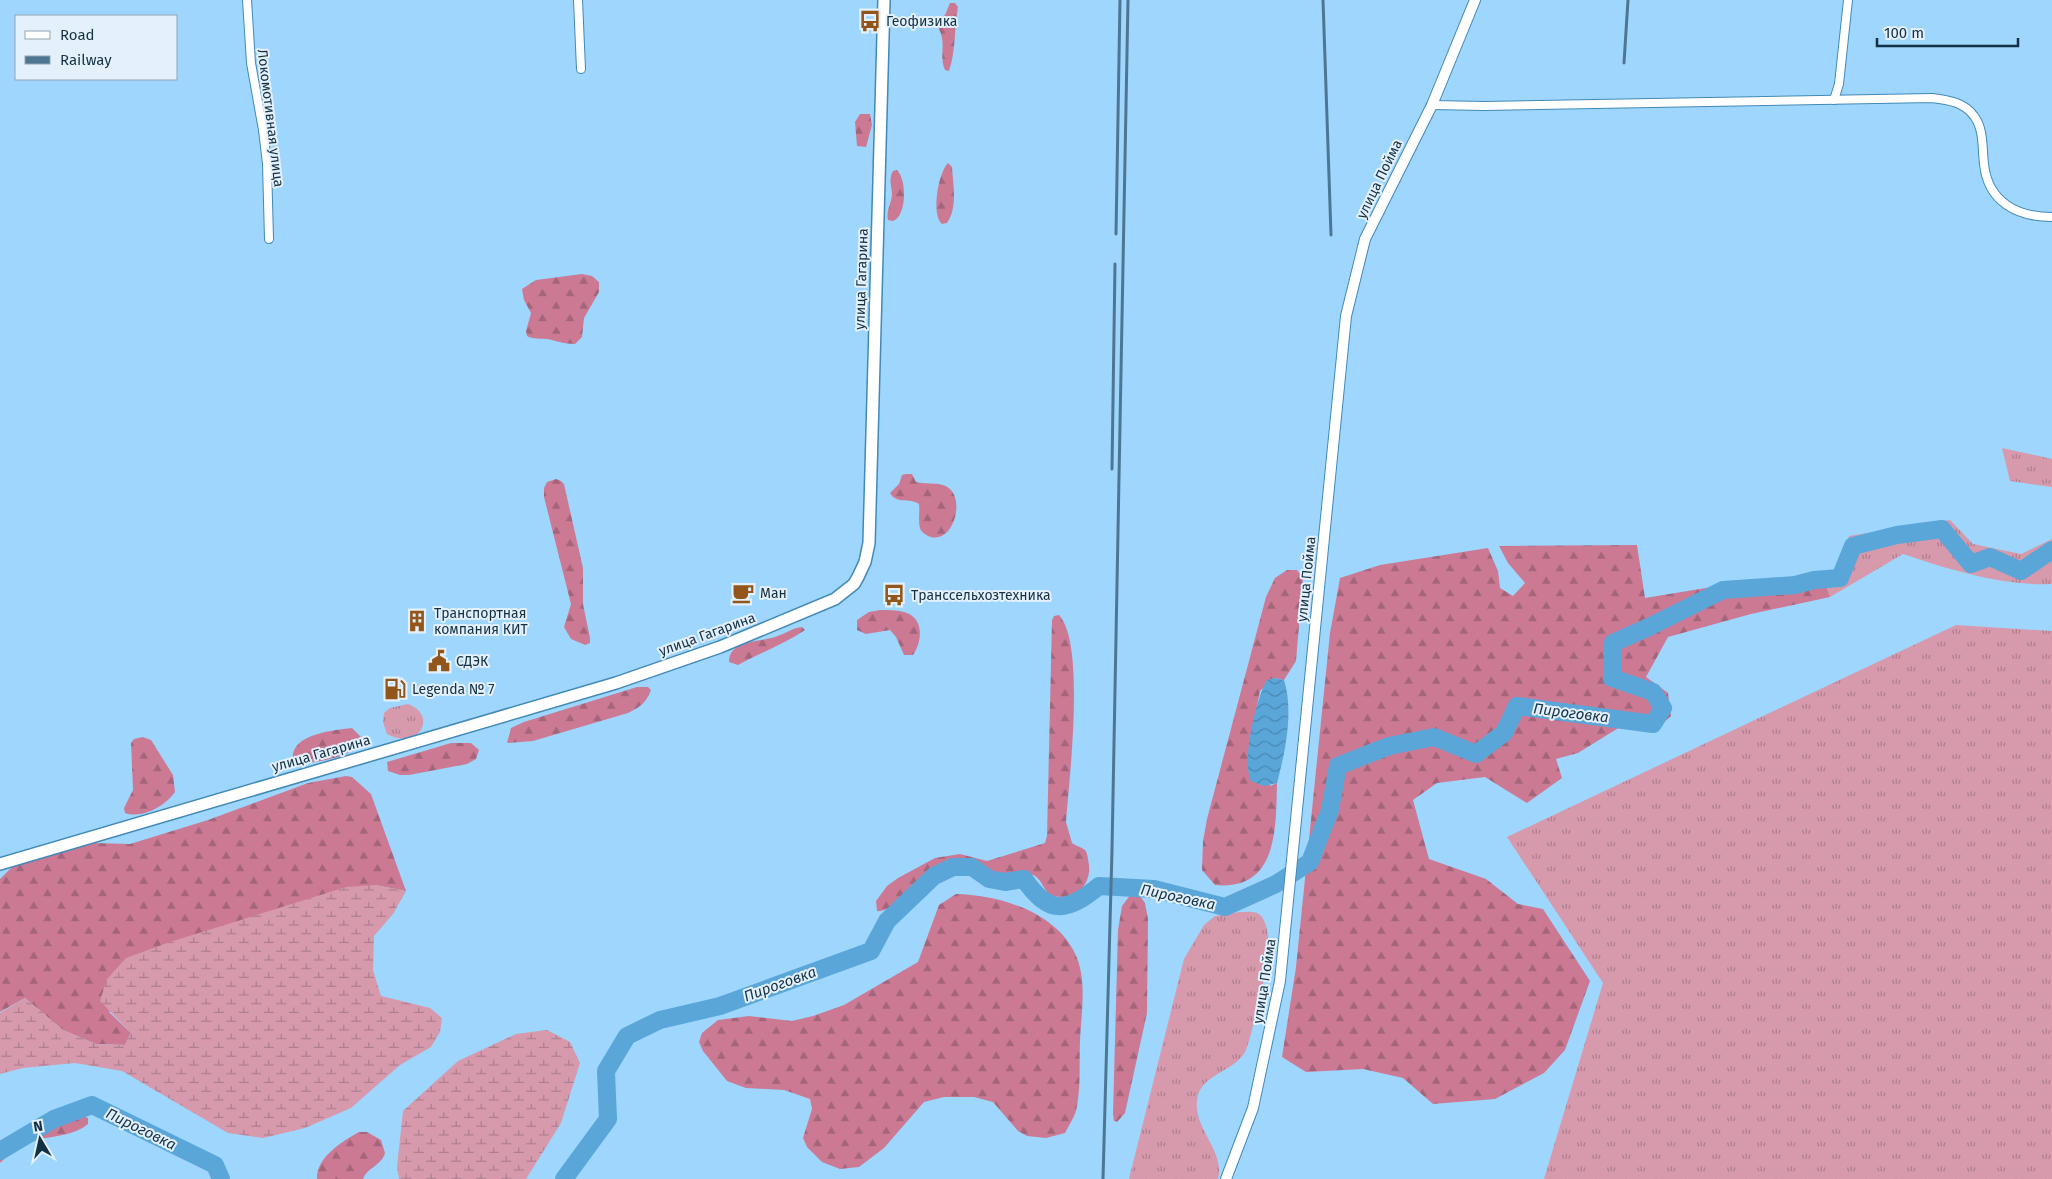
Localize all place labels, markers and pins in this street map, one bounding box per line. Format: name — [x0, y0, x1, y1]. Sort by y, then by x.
bus stop icon: Геофизика — [857, 8, 883, 34]
place label: Геофизика — [886, 13, 957, 30]
cafe icon: Ман — [730, 580, 756, 606]
bus stop icon: Транссельхозтехника — [881, 582, 907, 608]
place label: Ман — [760, 585, 787, 602]
place label: Транссельхозтехника — [911, 587, 1051, 604]
place label: Транспортная компания КИТ — [434, 605, 529, 638]
building icon: Транспортная компания КИТ — [404, 608, 430, 634]
public building icon: СДЭК — [426, 648, 452, 674]
place label: СДЭК — [456, 653, 489, 670]
fuel station icon: Legenda № 7 — [382, 676, 408, 702]
place label: Legenda № 7 — [412, 681, 494, 698]

